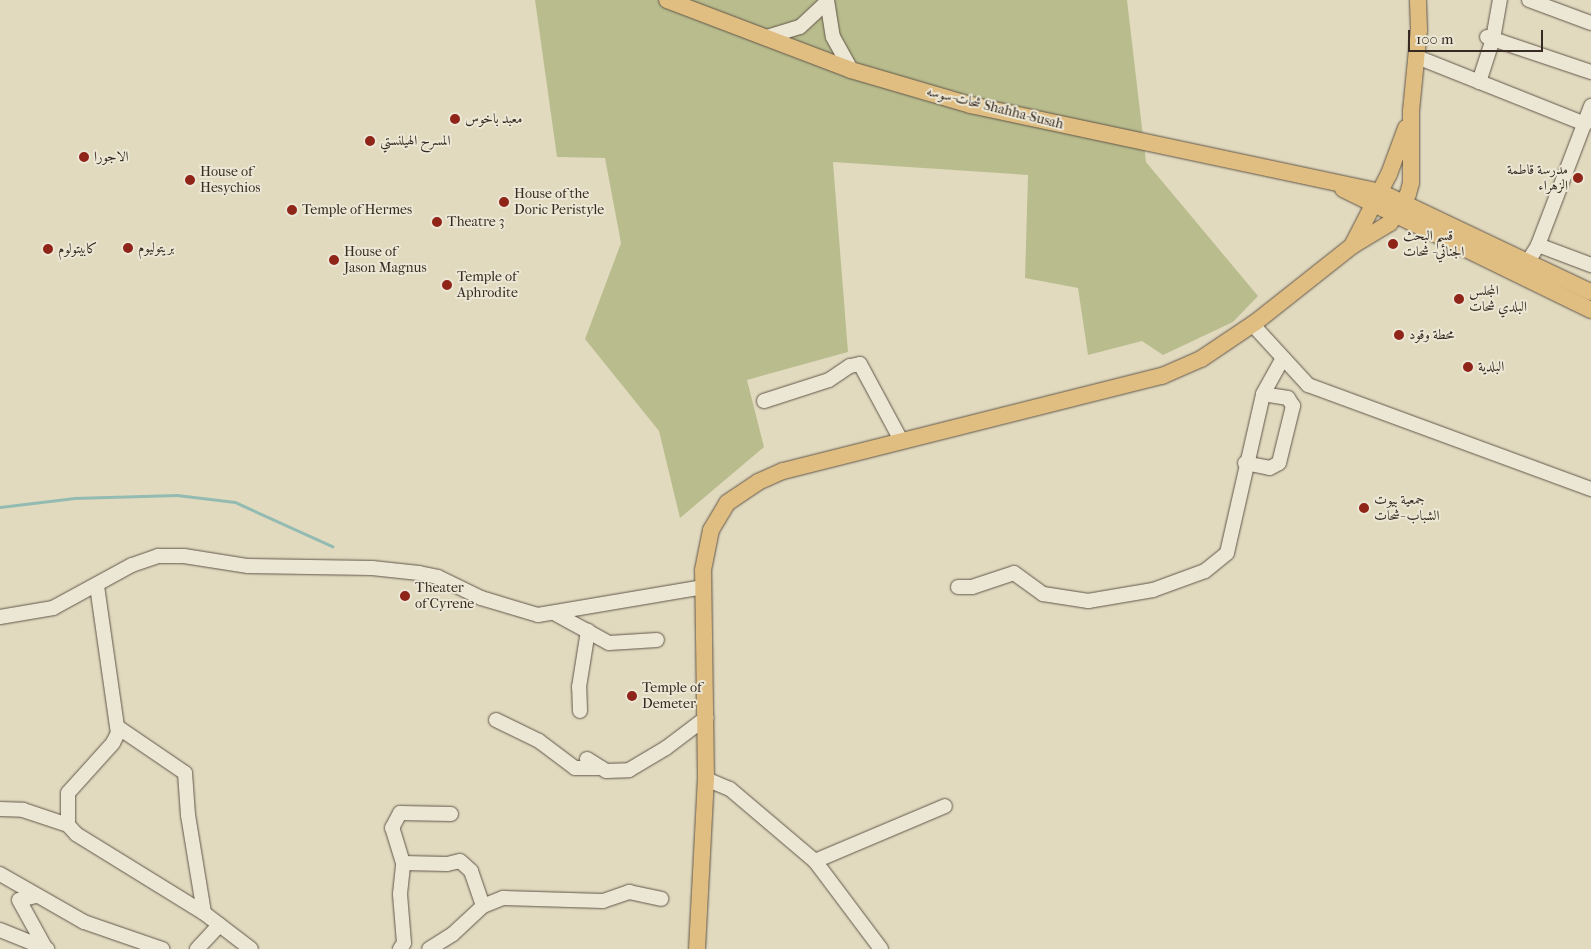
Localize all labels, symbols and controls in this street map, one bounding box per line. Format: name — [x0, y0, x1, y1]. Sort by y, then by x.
scale bar — [1411, 20, 1546, 52]
text: 100 m — [1416, 30, 1454, 48]
street label: شحات-سوسه Shahha-Susah — [925, 83, 1065, 133]
place label: معبد باخوس — [465, 111, 522, 127]
marker: معبد باخوس — [449, 113, 461, 125]
place label: المسرح الهيلنستي — [380, 133, 451, 149]
marker: المسرح الهيلنستي — [364, 135, 376, 147]
place label: الاجورا — [94, 149, 129, 165]
marker: الاجورا — [78, 151, 90, 163]
place label: مدرسة قاطمة الزهراء — [1507, 162, 1568, 194]
place label: House of Hesychios — [200, 164, 260, 196]
marker: مدرسة قاطمة الزهراء — [1572, 172, 1584, 184]
marker: House of Hesychios — [184, 174, 196, 186]
place label: House of the Doric Peristyle — [514, 186, 604, 218]
marker: House of the Doric Peristyle — [498, 196, 510, 208]
place label: Temple of Hermes — [302, 202, 412, 218]
marker: Temple of Hermes — [286, 204, 298, 216]
place label: Theatre 3 — [447, 214, 504, 230]
marker: Theatre 3 — [431, 216, 443, 228]
place label: قسم البحث الجنائي- شحات — [1403, 228, 1464, 260]
marker: قسم البحث الجنائي- شحات — [1387, 238, 1399, 250]
place label: بريتوليوم — [138, 240, 174, 256]
place label: كابيتولوم — [58, 241, 97, 257]
marker: بريتوليوم — [122, 242, 134, 254]
marker: كابيتولوم — [42, 243, 54, 255]
place label: House of Jason Magnus — [344, 244, 427, 276]
marker: House of Jason Magnus — [328, 254, 340, 266]
place label: Temple of Aphrodite — [457, 269, 518, 302]
marker: Temple of Aphrodite — [441, 279, 453, 291]
place label: المجلس البلدي شحات — [1469, 283, 1527, 316]
marker: المجلس البلدي شحات — [1453, 293, 1465, 305]
place label: محطة وقود — [1409, 327, 1454, 343]
marker: محطة وقود — [1393, 329, 1405, 341]
place label: البلدية — [1478, 359, 1504, 375]
marker: البلدية — [1462, 361, 1474, 373]
place label: جمعية بيوت الشباب -شحات — [1374, 492, 1440, 524]
marker: جمعية بيوت الشباب -شحات — [1358, 502, 1370, 514]
place label: Theater of Cyrene — [415, 580, 474, 612]
marker: Theater of Cyrene — [399, 590, 411, 602]
place label: Temple of Demeter — [642, 680, 702, 712]
marker: Temple of Demeter — [626, 690, 638, 702]

